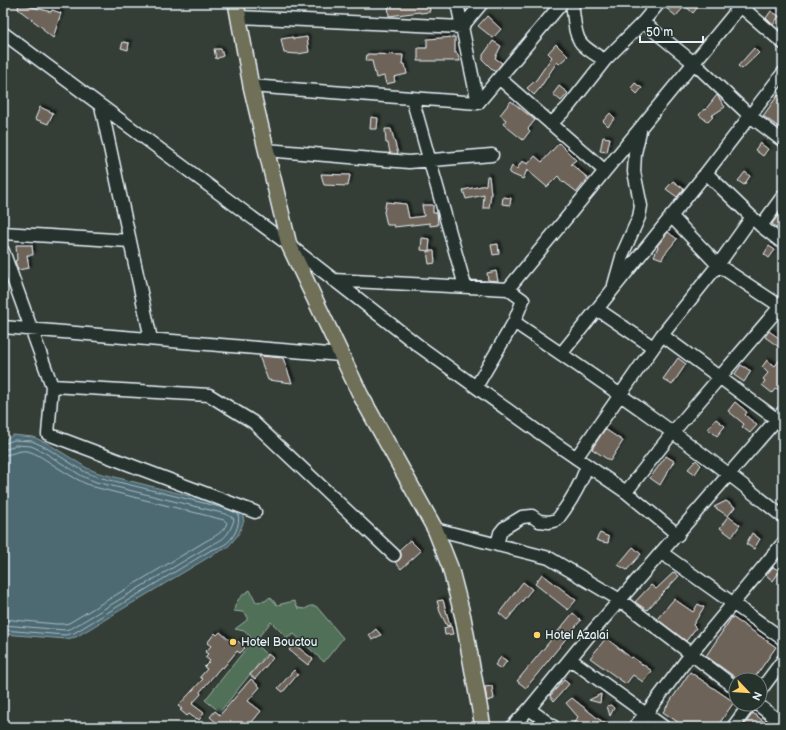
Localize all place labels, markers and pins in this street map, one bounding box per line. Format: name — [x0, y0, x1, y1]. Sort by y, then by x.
place label: Hotel Azalai — [545, 628, 609, 643]
marker: Hotel Azalai — [532, 630, 542, 640]
place label: Hotel Bouctou — [241, 635, 318, 650]
marker: Hotel Bouctou — [228, 637, 238, 647]

